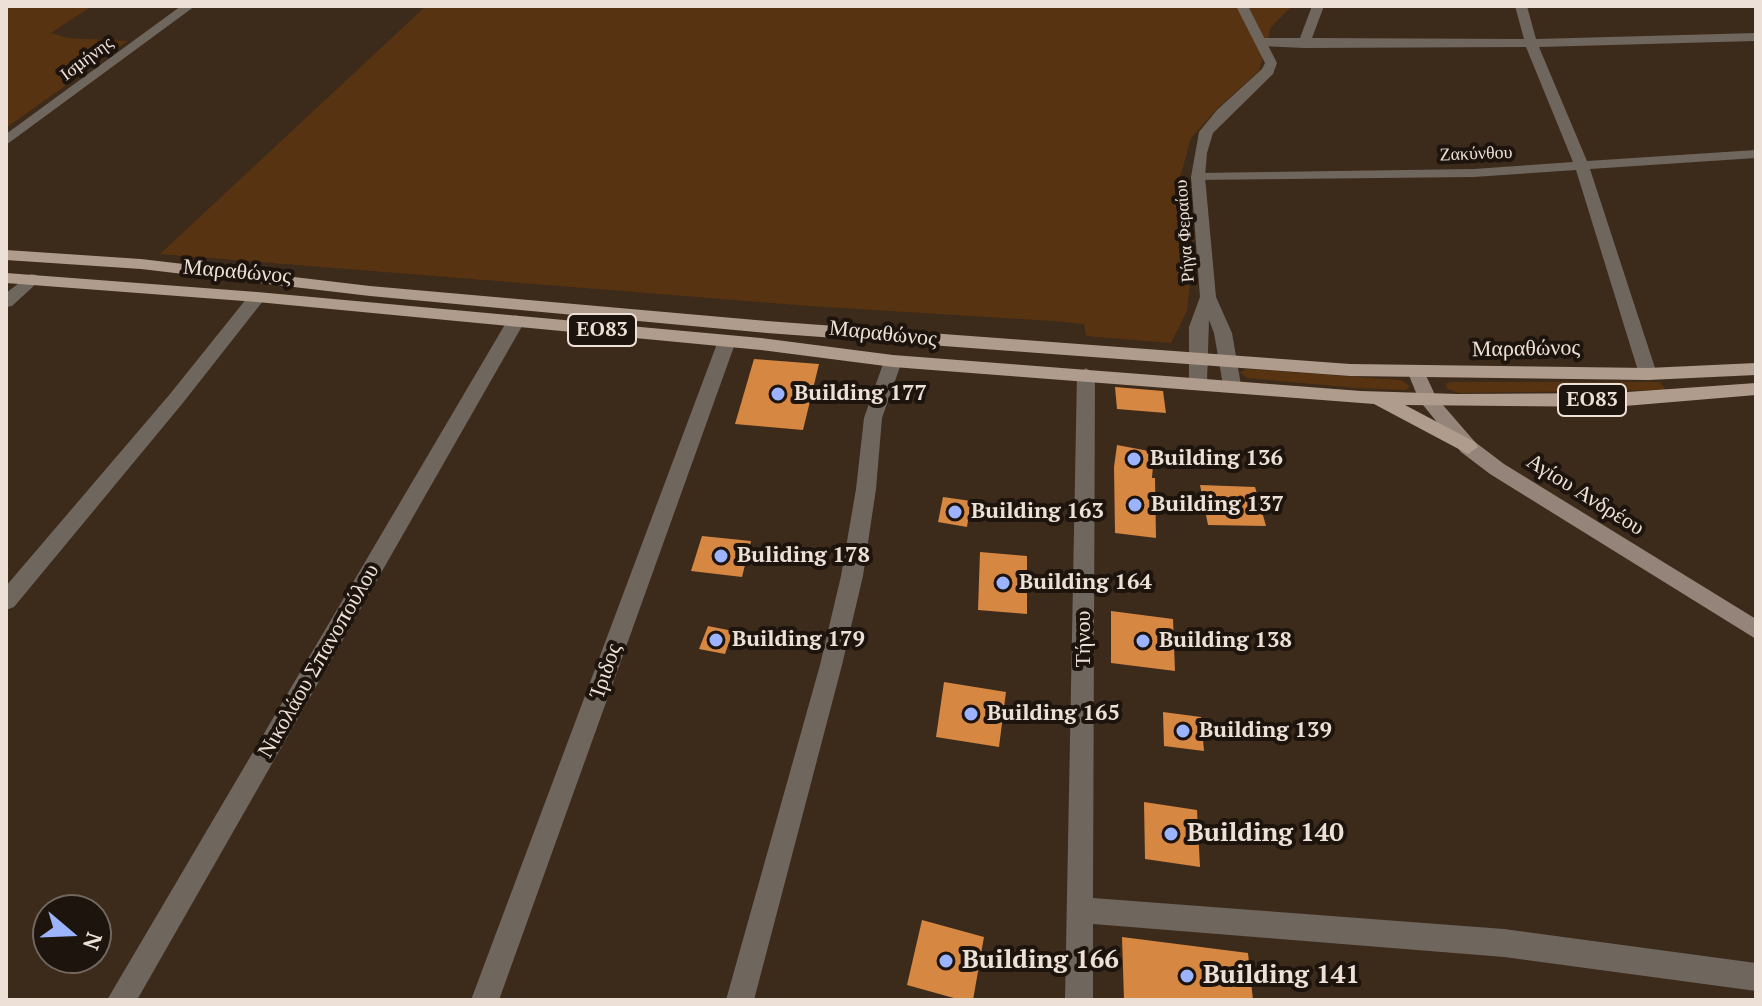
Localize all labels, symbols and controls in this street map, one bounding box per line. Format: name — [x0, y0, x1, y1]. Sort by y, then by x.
street label: Ισμήνης — [56, 32, 118, 86]
street label: Ζακύνθου — [1439, 142, 1513, 166]
street label: Ρήγα Φεραίου — [1171, 179, 1199, 283]
street label: Μαραθώνος — [182, 254, 292, 290]
road number: ΕΟ83 — [568, 314, 636, 346]
street label: Μαραθώνος — [828, 315, 938, 353]
street label: Μαραθώνος — [1472, 335, 1580, 363]
place label: Building 177 — [794, 381, 927, 407]
road number: ΕΟ83 — [1558, 384, 1626, 416]
marker: Building 177 — [769, 385, 787, 403]
place label: Building 136 — [1150, 446, 1283, 472]
street label: Αγίου Ανδρέου — [1521, 448, 1649, 542]
marker: Building 136 — [1125, 450, 1143, 468]
place label: Building 137 — [1151, 492, 1284, 518]
marker: Building 137 — [1126, 496, 1144, 514]
place label: Building 163 — [971, 499, 1104, 525]
marker: Building 163 — [946, 503, 964, 521]
place label: Buliding 178 — [737, 543, 870, 569]
marker: Buliding 178 — [712, 547, 730, 565]
street label: Νικολάου Σπανοπούλου — [253, 559, 385, 763]
place label: Building 164 — [1019, 570, 1152, 596]
marker: Building 164 — [994, 574, 1012, 592]
street label: Τήνου — [1071, 611, 1097, 667]
place label: Building 179 — [732, 627, 865, 653]
place label: Building 138 — [1159, 628, 1292, 654]
marker: Building 179 — [707, 631, 725, 649]
marker: Building 138 — [1134, 632, 1152, 650]
street label: Ίριδος — [584, 640, 628, 702]
place label: Building 165 — [987, 701, 1120, 727]
marker: Building 165 — [962, 705, 980, 723]
place label: Building 139 — [1199, 718, 1332, 744]
marker: Building 139 — [1174, 722, 1192, 740]
place label: Building 140 — [1187, 818, 1344, 850]
marker: Building 140 — [1162, 825, 1180, 843]
north arrow — [32, 894, 112, 974]
text: N — [77, 929, 110, 954]
place label: Building 166 — [962, 945, 1119, 977]
marker: Building 166 — [937, 952, 955, 970]
place label: Building 141 — [1203, 960, 1360, 992]
marker: Building 141 — [1178, 967, 1196, 985]

